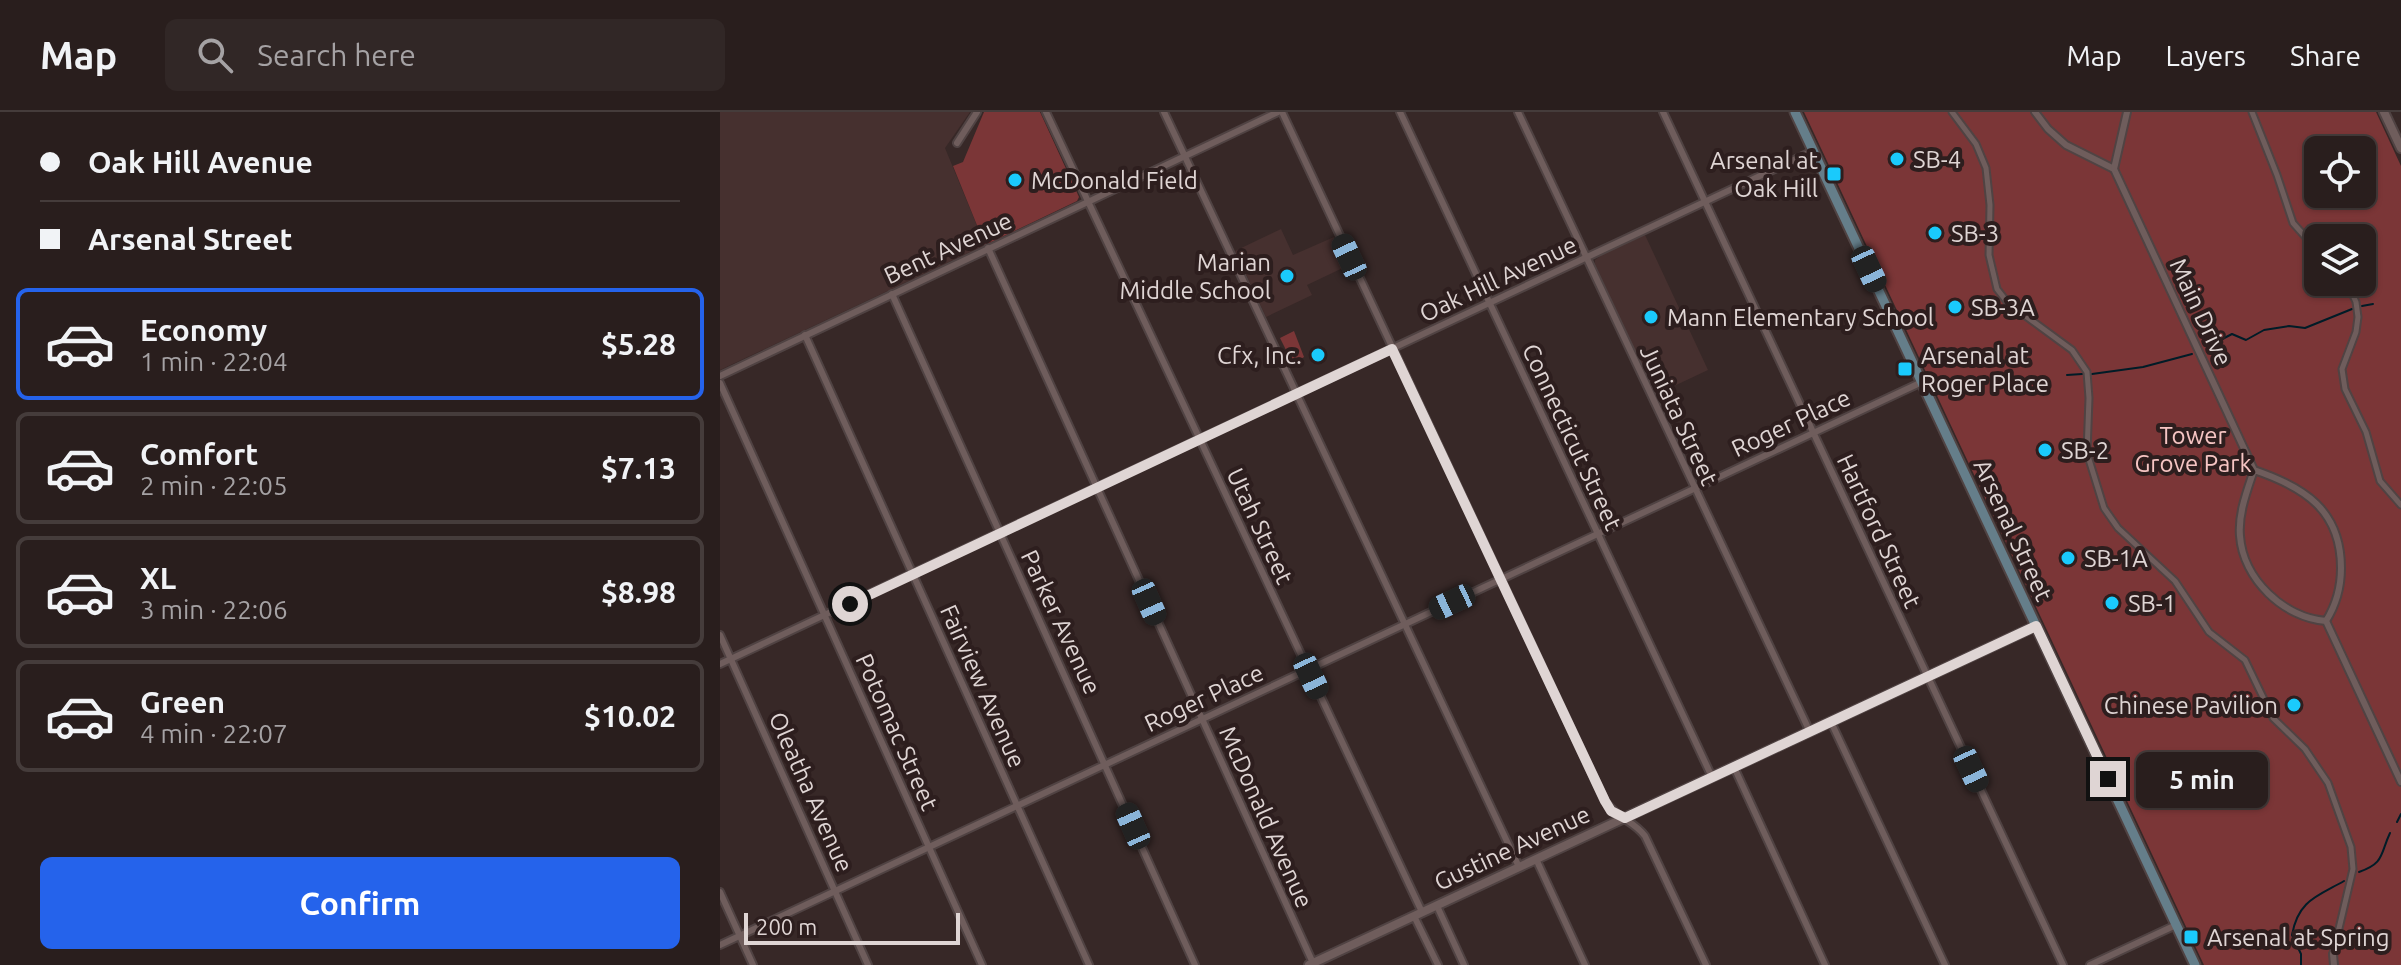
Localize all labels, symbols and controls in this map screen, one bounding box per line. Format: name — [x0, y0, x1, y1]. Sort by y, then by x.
search box — [165, 19, 725, 91]
icon: search — [193, 33, 237, 77]
text: Map — [40, 34, 117, 76]
text: Search here — [257, 38, 416, 72]
text: Map — [2066, 40, 2122, 71]
text: Layers — [2166, 40, 2246, 71]
text: Share — [2290, 40, 2361, 71]
map controls — [2304, 136, 2376, 296]
button: locate — [2304, 136, 2376, 208]
text: Oak Hill Avenue — [88, 145, 313, 179]
place label: SB-4 — [1913, 146, 1961, 173]
place label: Arsenal at Oak Hill — [1710, 147, 1819, 202]
marker: SB-4 — [1888, 150, 1906, 168]
marker: Arsenal at Oak Hill — [1825, 165, 1843, 183]
place label: McDonald Field — [1031, 167, 1198, 194]
marker: McDonald Field — [1006, 171, 1024, 189]
street label: Bent Avenue — [880, 207, 1016, 289]
place label: SB-3 — [1951, 220, 1999, 247]
text: Arsenal Street — [88, 222, 292, 256]
marker: SB-3 — [1926, 224, 1944, 242]
button: layers — [2304, 224, 2376, 296]
car — [1328, 230, 1370, 284]
street label: Oak Hill Avenue — [1415, 231, 1581, 327]
car — [1848, 242, 1890, 296]
place label: Marian Middle School — [1119, 249, 1271, 304]
street label: Main Drive — [2164, 254, 2238, 370]
marker: Marian Middle School — [1278, 267, 1296, 285]
place label: SB-3A — [1971, 294, 2035, 321]
marker: SB-3A — [1946, 298, 1964, 316]
place label: Mann Elementary School — [1667, 304, 1934, 331]
icon: car — [44, 308, 116, 380]
marker: Mann Elementary School — [1642, 308, 1660, 326]
text: Economy — [140, 313, 267, 347]
text: $5.28 — [601, 327, 676, 361]
street label: Connecticut Street — [1517, 339, 1627, 535]
street label: Juniata Street — [1635, 341, 1724, 490]
place label: Cfx, Inc. — [1217, 342, 1302, 369]
place label: Arsenal at Roger Place — [1921, 342, 2049, 397]
marker: Cfx, Inc. — [1309, 346, 1327, 364]
text: 1 min · 22:04 — [140, 347, 288, 376]
marker: Arsenal at Roger Place — [1896, 360, 1914, 378]
street label: Roger Place — [1727, 384, 1855, 462]
park label: Tower Grove Park — [2134, 422, 2252, 477]
icon: car — [44, 432, 116, 504]
text: Comfort — [140, 437, 258, 471]
place label: SB-2 — [2061, 437, 2109, 464]
marker: SB-2 — [2036, 441, 2054, 459]
street label: Hartford Street — [1832, 450, 1927, 613]
text: $7.13 — [601, 451, 676, 485]
street label: Arsenal Street — [1968, 455, 2058, 606]
street label: Utah Street — [1221, 464, 1299, 589]
text: 2 min · 22:05 — [140, 471, 288, 500]
place label: SB-1A — [2084, 545, 2148, 572]
street label: Parker Avenue — [1016, 546, 1106, 698]
marker: SB-1A — [2059, 549, 2077, 567]
icon: car — [44, 556, 116, 628]
text: XL — [140, 561, 176, 595]
text: $8.98 — [601, 575, 676, 609]
car — [1128, 575, 1170, 629]
car — [1425, 581, 1479, 623]
route start — [832, 586, 868, 622]
place label: SB-1 — [2128, 590, 2176, 617]
marker: SB-1 — [2103, 594, 2121, 612]
text: 3 min · 22:06 — [140, 595, 288, 624]
street label: Fairview Avenue — [935, 600, 1031, 772]
car — [1290, 649, 1332, 703]
street label: Potomac Street — [850, 650, 944, 815]
street label: Roger Place — [1140, 659, 1268, 737]
icon: car — [44, 680, 116, 752]
text: Green — [140, 685, 225, 719]
place label: Chinese Pavilion — [2104, 692, 2278, 719]
marker: Chinese Pavilion — [2285, 696, 2303, 714]
text: $10.02 — [584, 699, 676, 733]
street label: Oleatha Avenue — [764, 708, 858, 876]
text: 4 min · 22:07 — [140, 719, 288, 748]
street label: McDonald Avenue — [1214, 722, 1318, 912]
car — [1950, 742, 1992, 796]
callout: 5 min — [2136, 751, 2268, 807]
route end — [2090, 761, 2126, 797]
text: 5 min — [2169, 765, 2235, 794]
car — [1112, 799, 1154, 853]
street label: Gustine Avenue — [1430, 800, 1594, 896]
button: Confirm — [40, 857, 680, 949]
scale bar — [744, 909, 960, 945]
text: 200 m — [756, 914, 817, 939]
place label: Arsenal at Spring — [2207, 924, 2390, 951]
marker: Arsenal at Spring — [2182, 928, 2200, 946]

